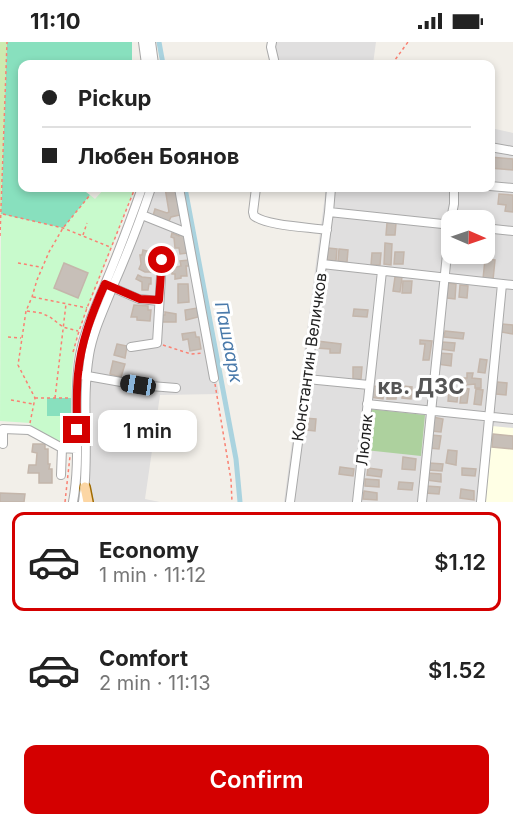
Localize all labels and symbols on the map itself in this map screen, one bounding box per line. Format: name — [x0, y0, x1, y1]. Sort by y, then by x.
north arrow — [441, 210, 495, 264]
route start — [148, 246, 175, 273]
street label: Константин Величков — [287, 271, 331, 443]
water label: Пашаарк — [211, 300, 247, 386]
car — [119, 373, 157, 397]
district label: кв. ДЗС — [378, 373, 464, 399]
callout: 1 min — [98, 409, 197, 451]
street label: Люляк — [351, 413, 377, 467]
route end — [63, 416, 90, 443]

